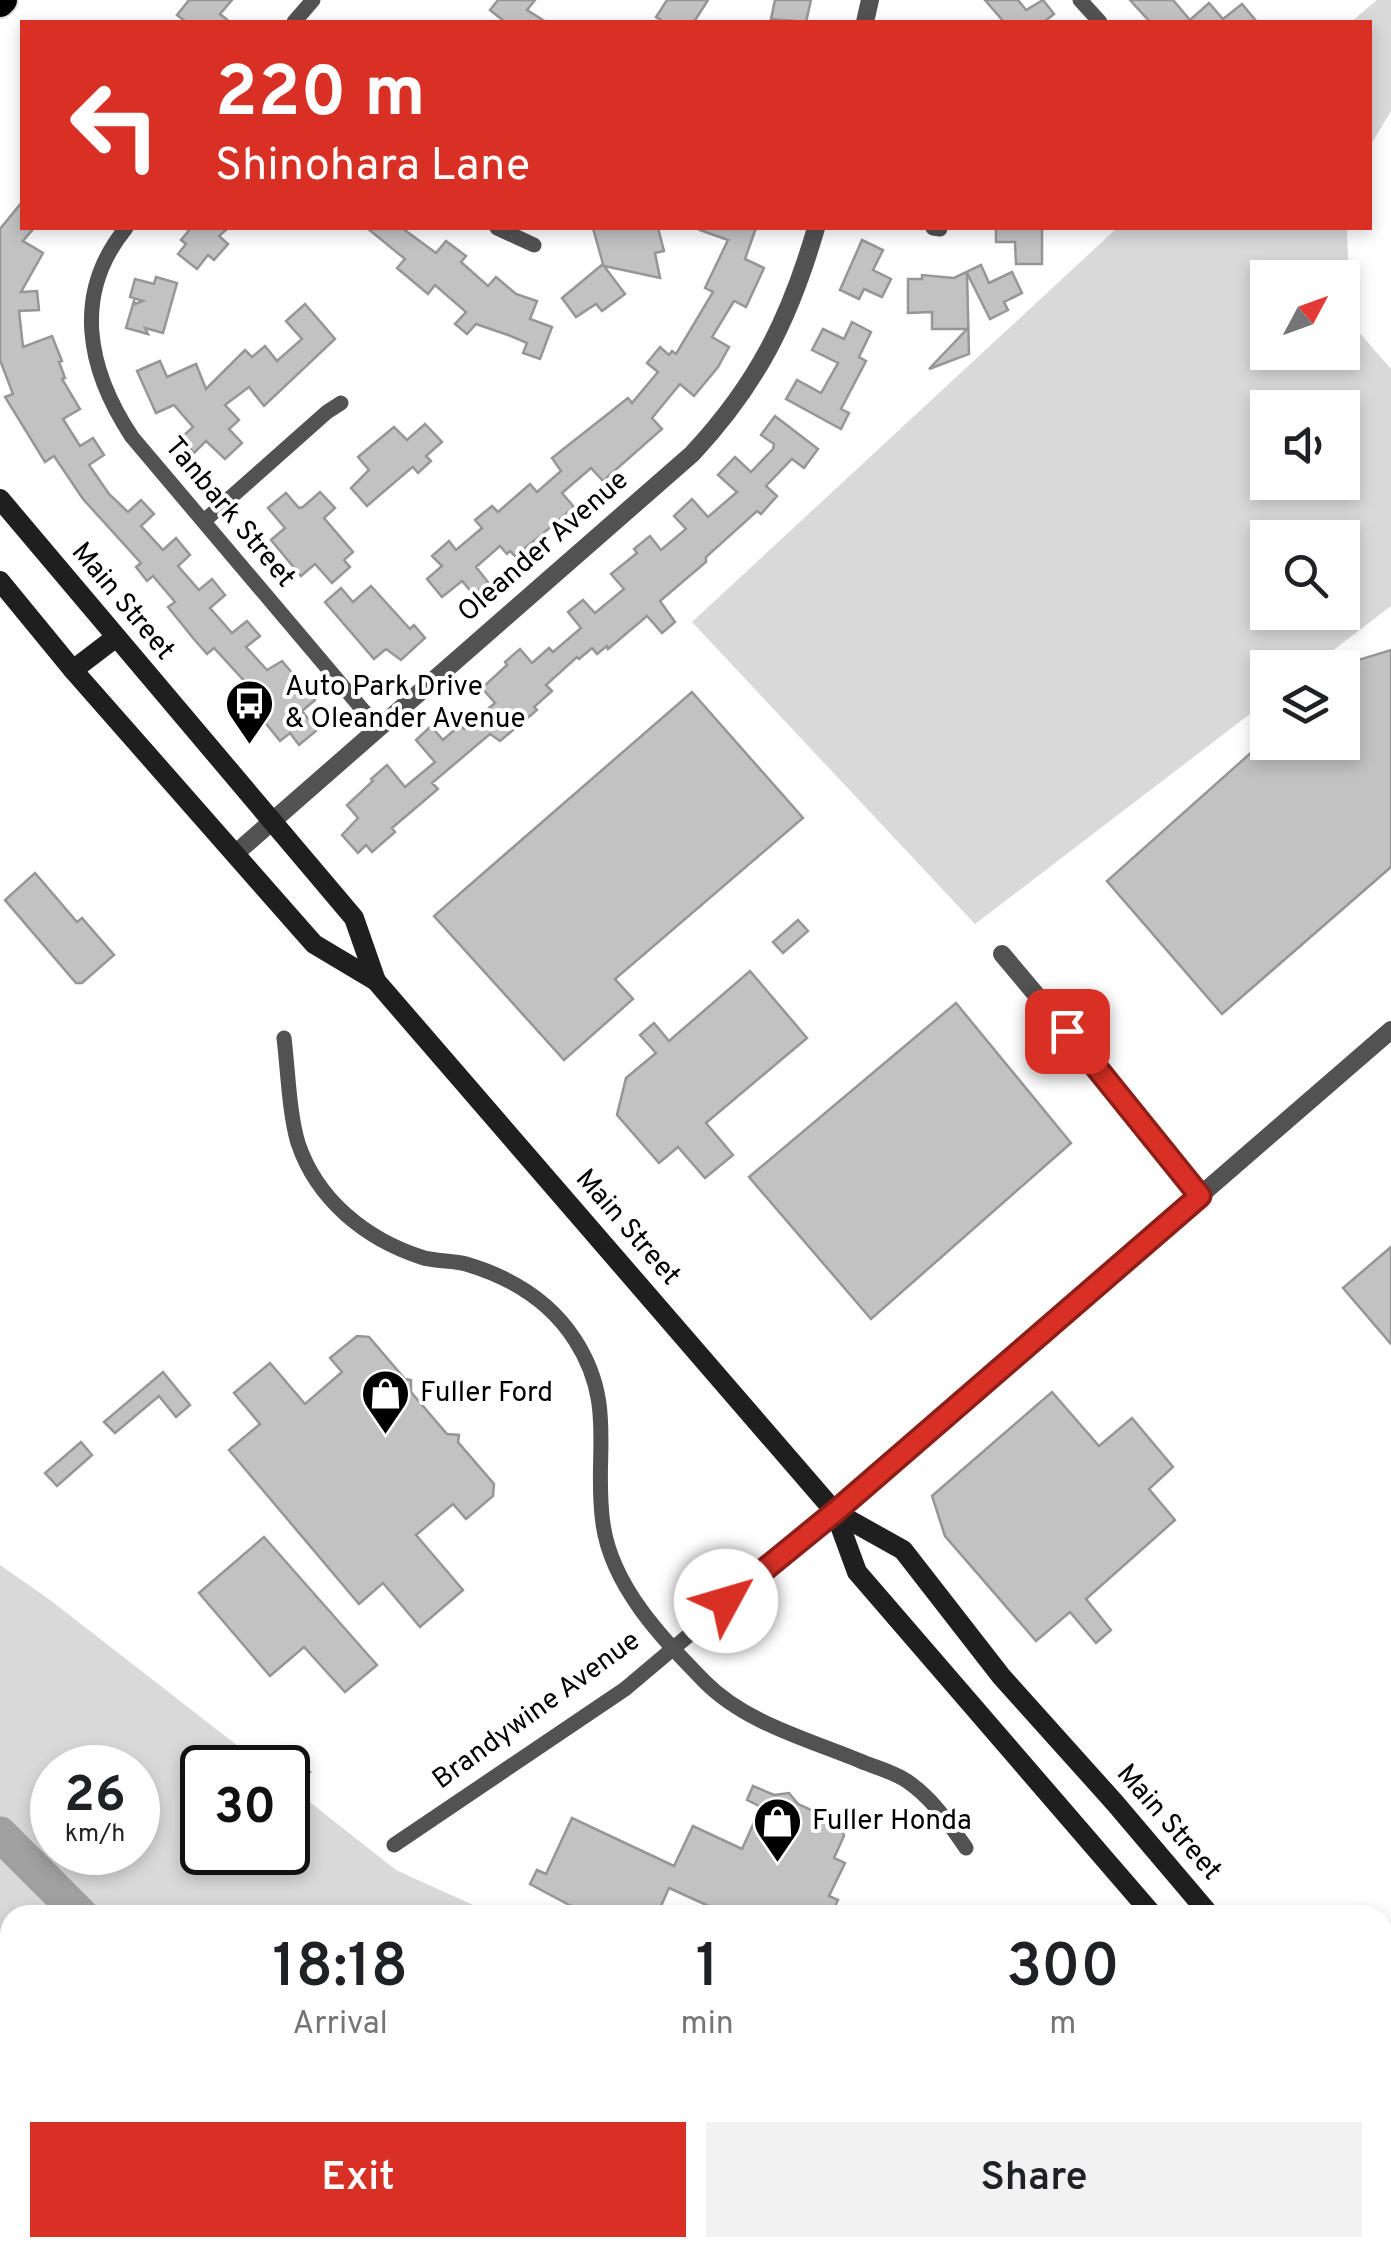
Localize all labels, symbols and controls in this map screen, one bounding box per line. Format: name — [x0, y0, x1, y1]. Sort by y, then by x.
text: 220 m — [215, 52, 425, 141]
icon: left — [50, 60, 180, 190]
text: Shinohara Lane — [215, 139, 530, 196]
north arrow — [1250, 260, 1360, 370]
map controls — [1250, 260, 1360, 760]
button: sound — [1250, 390, 1360, 500]
street label: Tanbark Street — [155, 430, 303, 596]
street label: Oleander Avenue — [451, 463, 637, 631]
button: search — [1250, 520, 1360, 630]
street label: Main Street — [62, 536, 182, 668]
button: layers — [1250, 650, 1360, 760]
place label: Auto Park Drive & Oleander Avenue — [285, 670, 526, 738]
bus stop icon: Auto Park Drive & Oleander Avenue — [224, 678, 276, 746]
pin — [1025, 989, 1110, 1074]
icon: arrive — [1040, 1004, 1095, 1059]
street label: Main Street — [567, 1162, 687, 1294]
shop icon: Fuller Ford — [359, 1368, 411, 1436]
place label: Fuller Ford — [420, 1376, 553, 1412]
position arrow — [674, 1549, 778, 1653]
street label: Brandywine Avenue — [426, 1624, 648, 1798]
speed limit sign: 30 — [180, 1745, 310, 1875]
street label: Main Street — [1108, 1757, 1228, 1889]
text: 26 — [64, 1766, 126, 1829]
shop icon: Fuller Honda — [751, 1796, 803, 1864]
place label: Fuller Honda — [812, 1804, 972, 1840]
text: km/h — [65, 1819, 125, 1851]
text: 18:18 — [272, 1932, 408, 2008]
text: 1 — [695, 1932, 719, 2008]
text: 300 — [1006, 1932, 1120, 2008]
text: Arrival — [293, 2005, 388, 2045]
text: min — [681, 2005, 734, 2045]
text: m — [1049, 2005, 1076, 2045]
button: Exit — [30, 2122, 686, 2237]
button: Share — [706, 2122, 1362, 2237]

